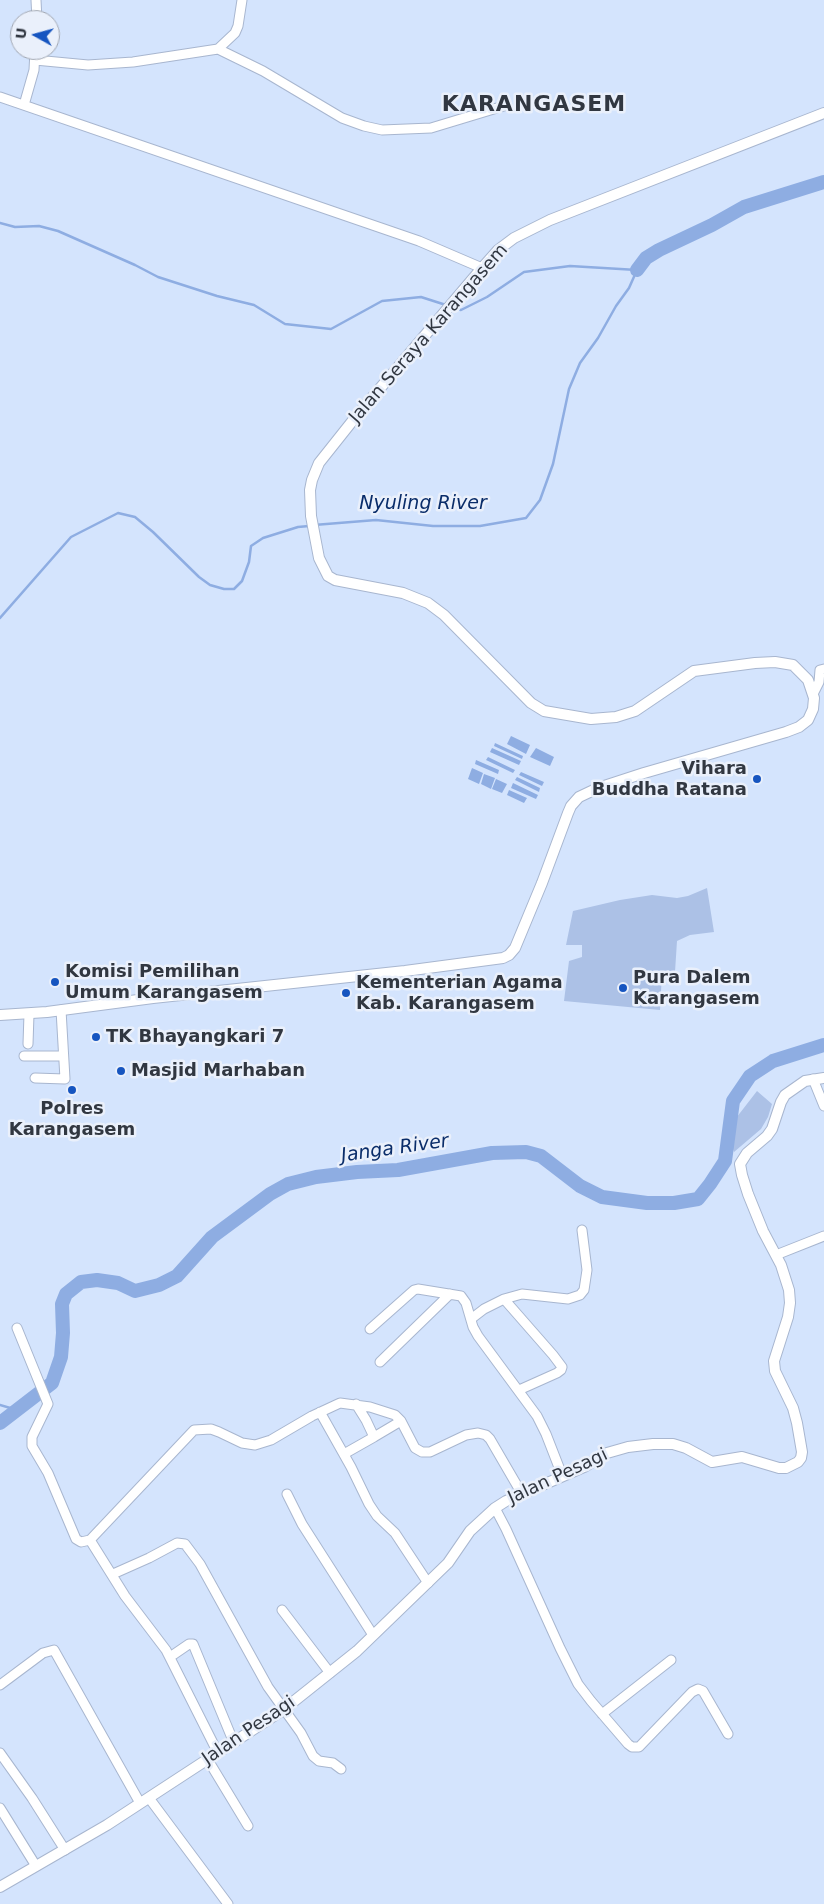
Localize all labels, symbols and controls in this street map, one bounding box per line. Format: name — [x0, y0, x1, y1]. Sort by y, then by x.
north arrow — [10, 10, 60, 60]
text: U — [12, 27, 30, 40]
district label: KARANGASEM — [441, 92, 627, 118]
street label: Jalan Seraya Karangasem — [345, 240, 513, 428]
water label: Nyuling River — [359, 493, 487, 515]
place label: Vihara Buddha Ratana — [592, 758, 747, 801]
marker: Vihara Buddha Ratana — [751, 773, 763, 785]
place label: Komisi Pemilihan Umum Karangasem — [65, 961, 263, 1004]
place label: Pura Dalem Karangasem — [633, 967, 760, 1010]
place label: Kementerian Agama Kab. Karangasem — [356, 972, 563, 1014]
marker: Komisi Pemilihan Umum Karangasem — [49, 976, 61, 988]
marker: Pura Dalem Karangasem — [617, 982, 629, 994]
marker: Kementerian Agama Kab. Karangasem — [340, 987, 352, 999]
place label: TK Bhayangkari 7 — [106, 1026, 284, 1048]
marker: TK Bhayangkari 7 — [90, 1031, 102, 1043]
place label: Masjid Marhaban — [131, 1060, 305, 1082]
marker: Masjid Marhaban — [115, 1065, 127, 1077]
marker: Polres Karangasem — [66, 1084, 78, 1096]
place label: Polres Karangasem — [9, 1098, 135, 1140]
water label: Janga River — [340, 1130, 450, 1168]
street label: Jalan Pesagi — [505, 1444, 611, 1510]
street label: Jalan Pesagi — [198, 1692, 300, 1770]

